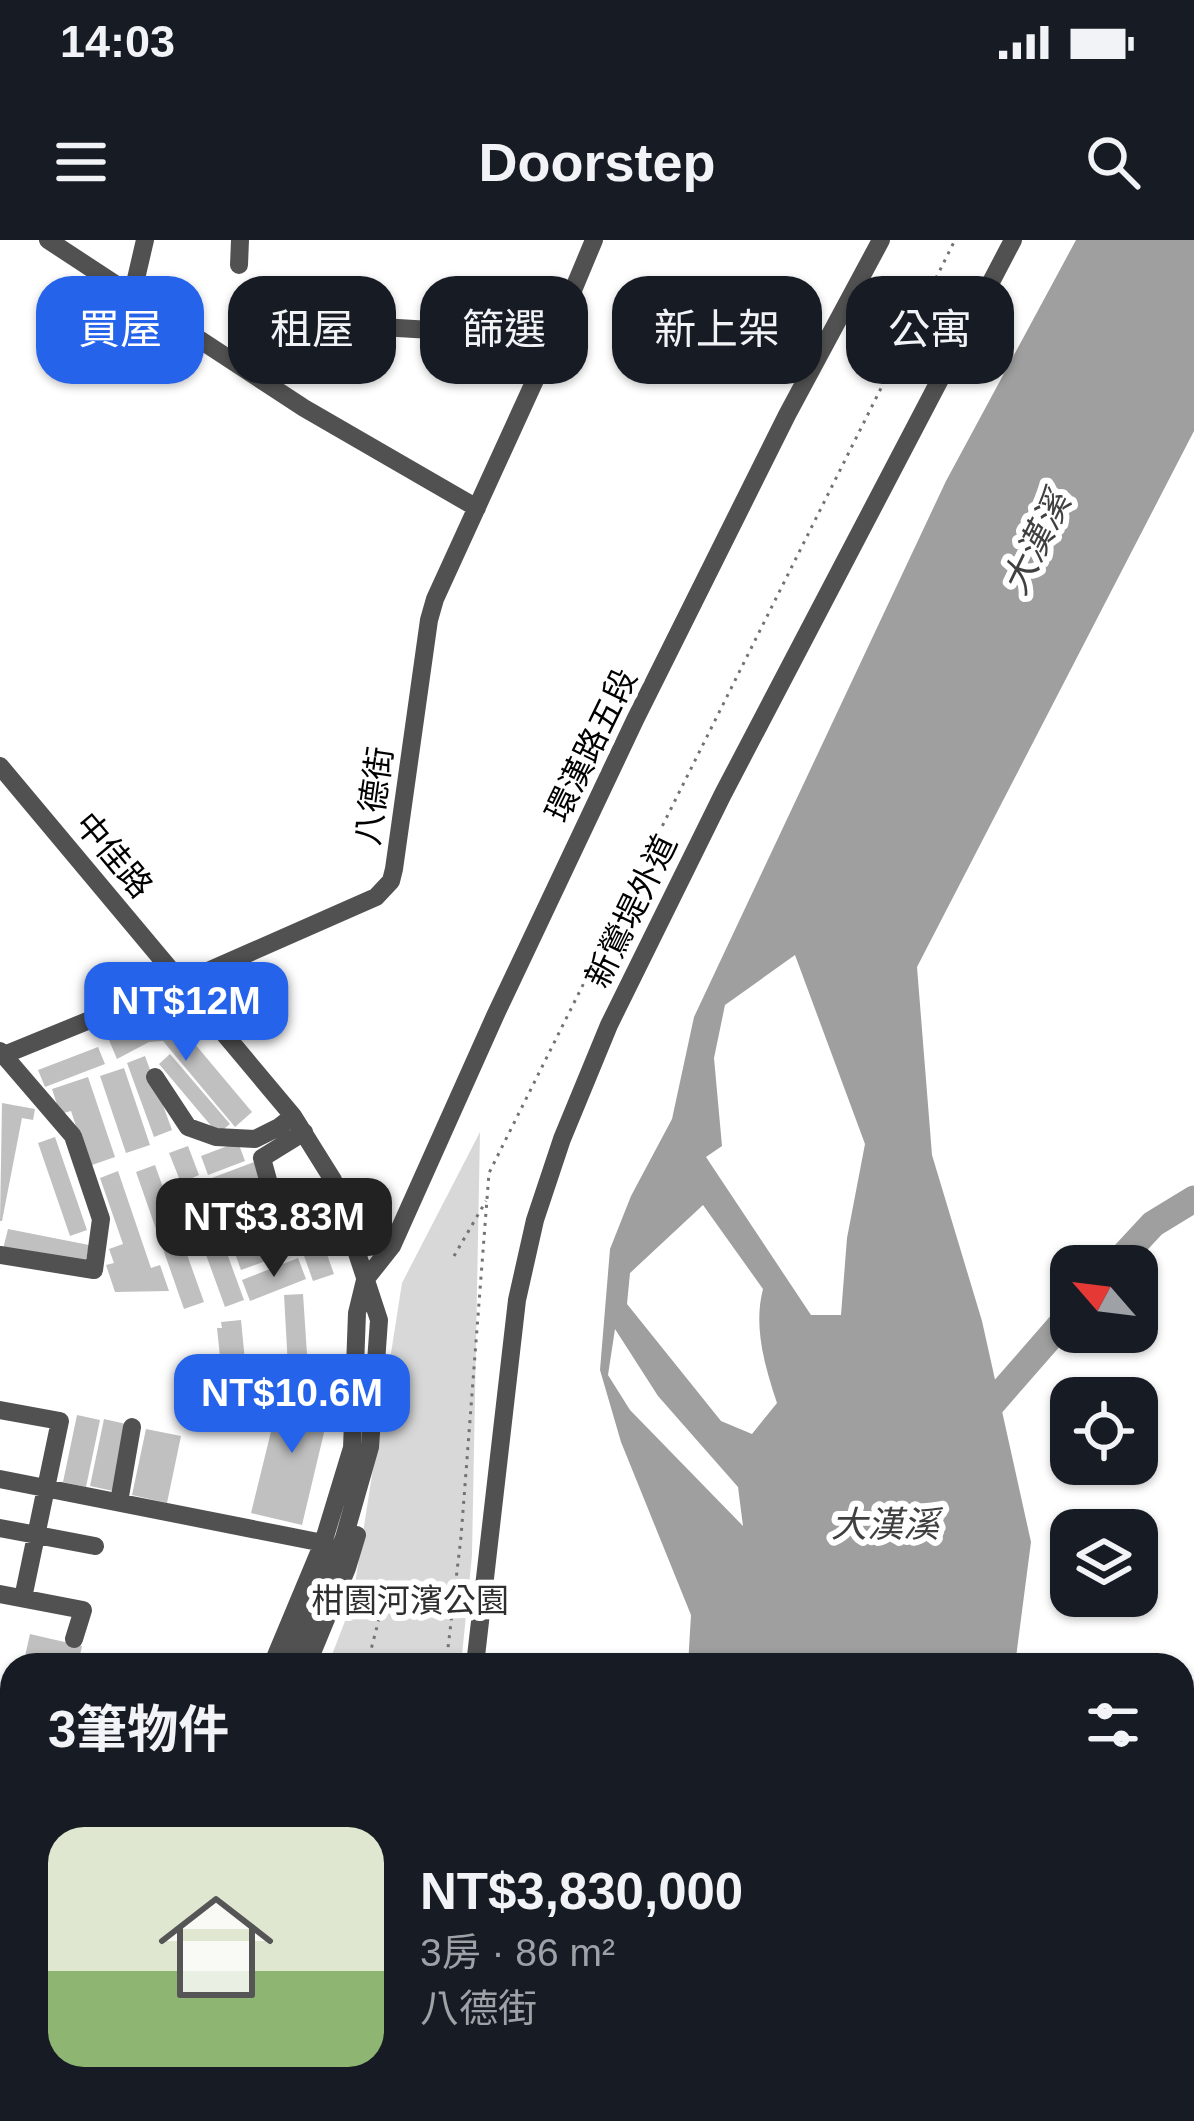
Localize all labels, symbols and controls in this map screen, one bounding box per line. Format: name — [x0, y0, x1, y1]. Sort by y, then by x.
text: 14:03 — [60, 16, 175, 67]
icon: menu — [48, 129, 114, 195]
icon: search — [1080, 129, 1146, 195]
text: Doorstep — [478, 132, 716, 192]
chip: 買屋 — [36, 276, 204, 384]
chip: 租屋 — [228, 276, 396, 384]
chip: 篩選 — [420, 276, 588, 384]
chip: 新上架 — [612, 276, 822, 384]
chip: 公寓 — [846, 276, 1014, 384]
water label: 大漢溪 — [994, 481, 1080, 601]
street label: 環漢路五段 — [538, 663, 644, 827]
street label: 八德街 — [349, 744, 399, 848]
street label: 中佳路 — [68, 805, 160, 905]
street label: 新鶯堤外道 — [578, 829, 684, 993]
pin: NT$12M — [88, 962, 284, 1064]
text: NT$12M — [111, 979, 261, 1022]
pin: NT$3.83M — [150, 1178, 398, 1280]
text: NT$3.83M — [183, 1195, 365, 1238]
north arrow — [1050, 1245, 1158, 1353]
map controls — [1050, 1245, 1158, 1617]
pin: NT$10.6M — [168, 1354, 416, 1456]
text: NT$10.6M — [201, 1371, 383, 1414]
button: locate — [1050, 1377, 1158, 1485]
water label: 大漢溪 — [831, 1504, 944, 1545]
button: layers — [1050, 1509, 1158, 1617]
park label: 柑園河濱公園 — [311, 1582, 509, 1619]
icon: filters — [1080, 1692, 1146, 1758]
text: 3筆物件 — [48, 1701, 229, 1758]
text: NT$3,830,000 — [420, 1863, 743, 1920]
icon: home — [144, 1875, 288, 2019]
text: 3房 · 86 m² — [420, 1931, 615, 1974]
text: 八德街 — [420, 1987, 537, 2030]

